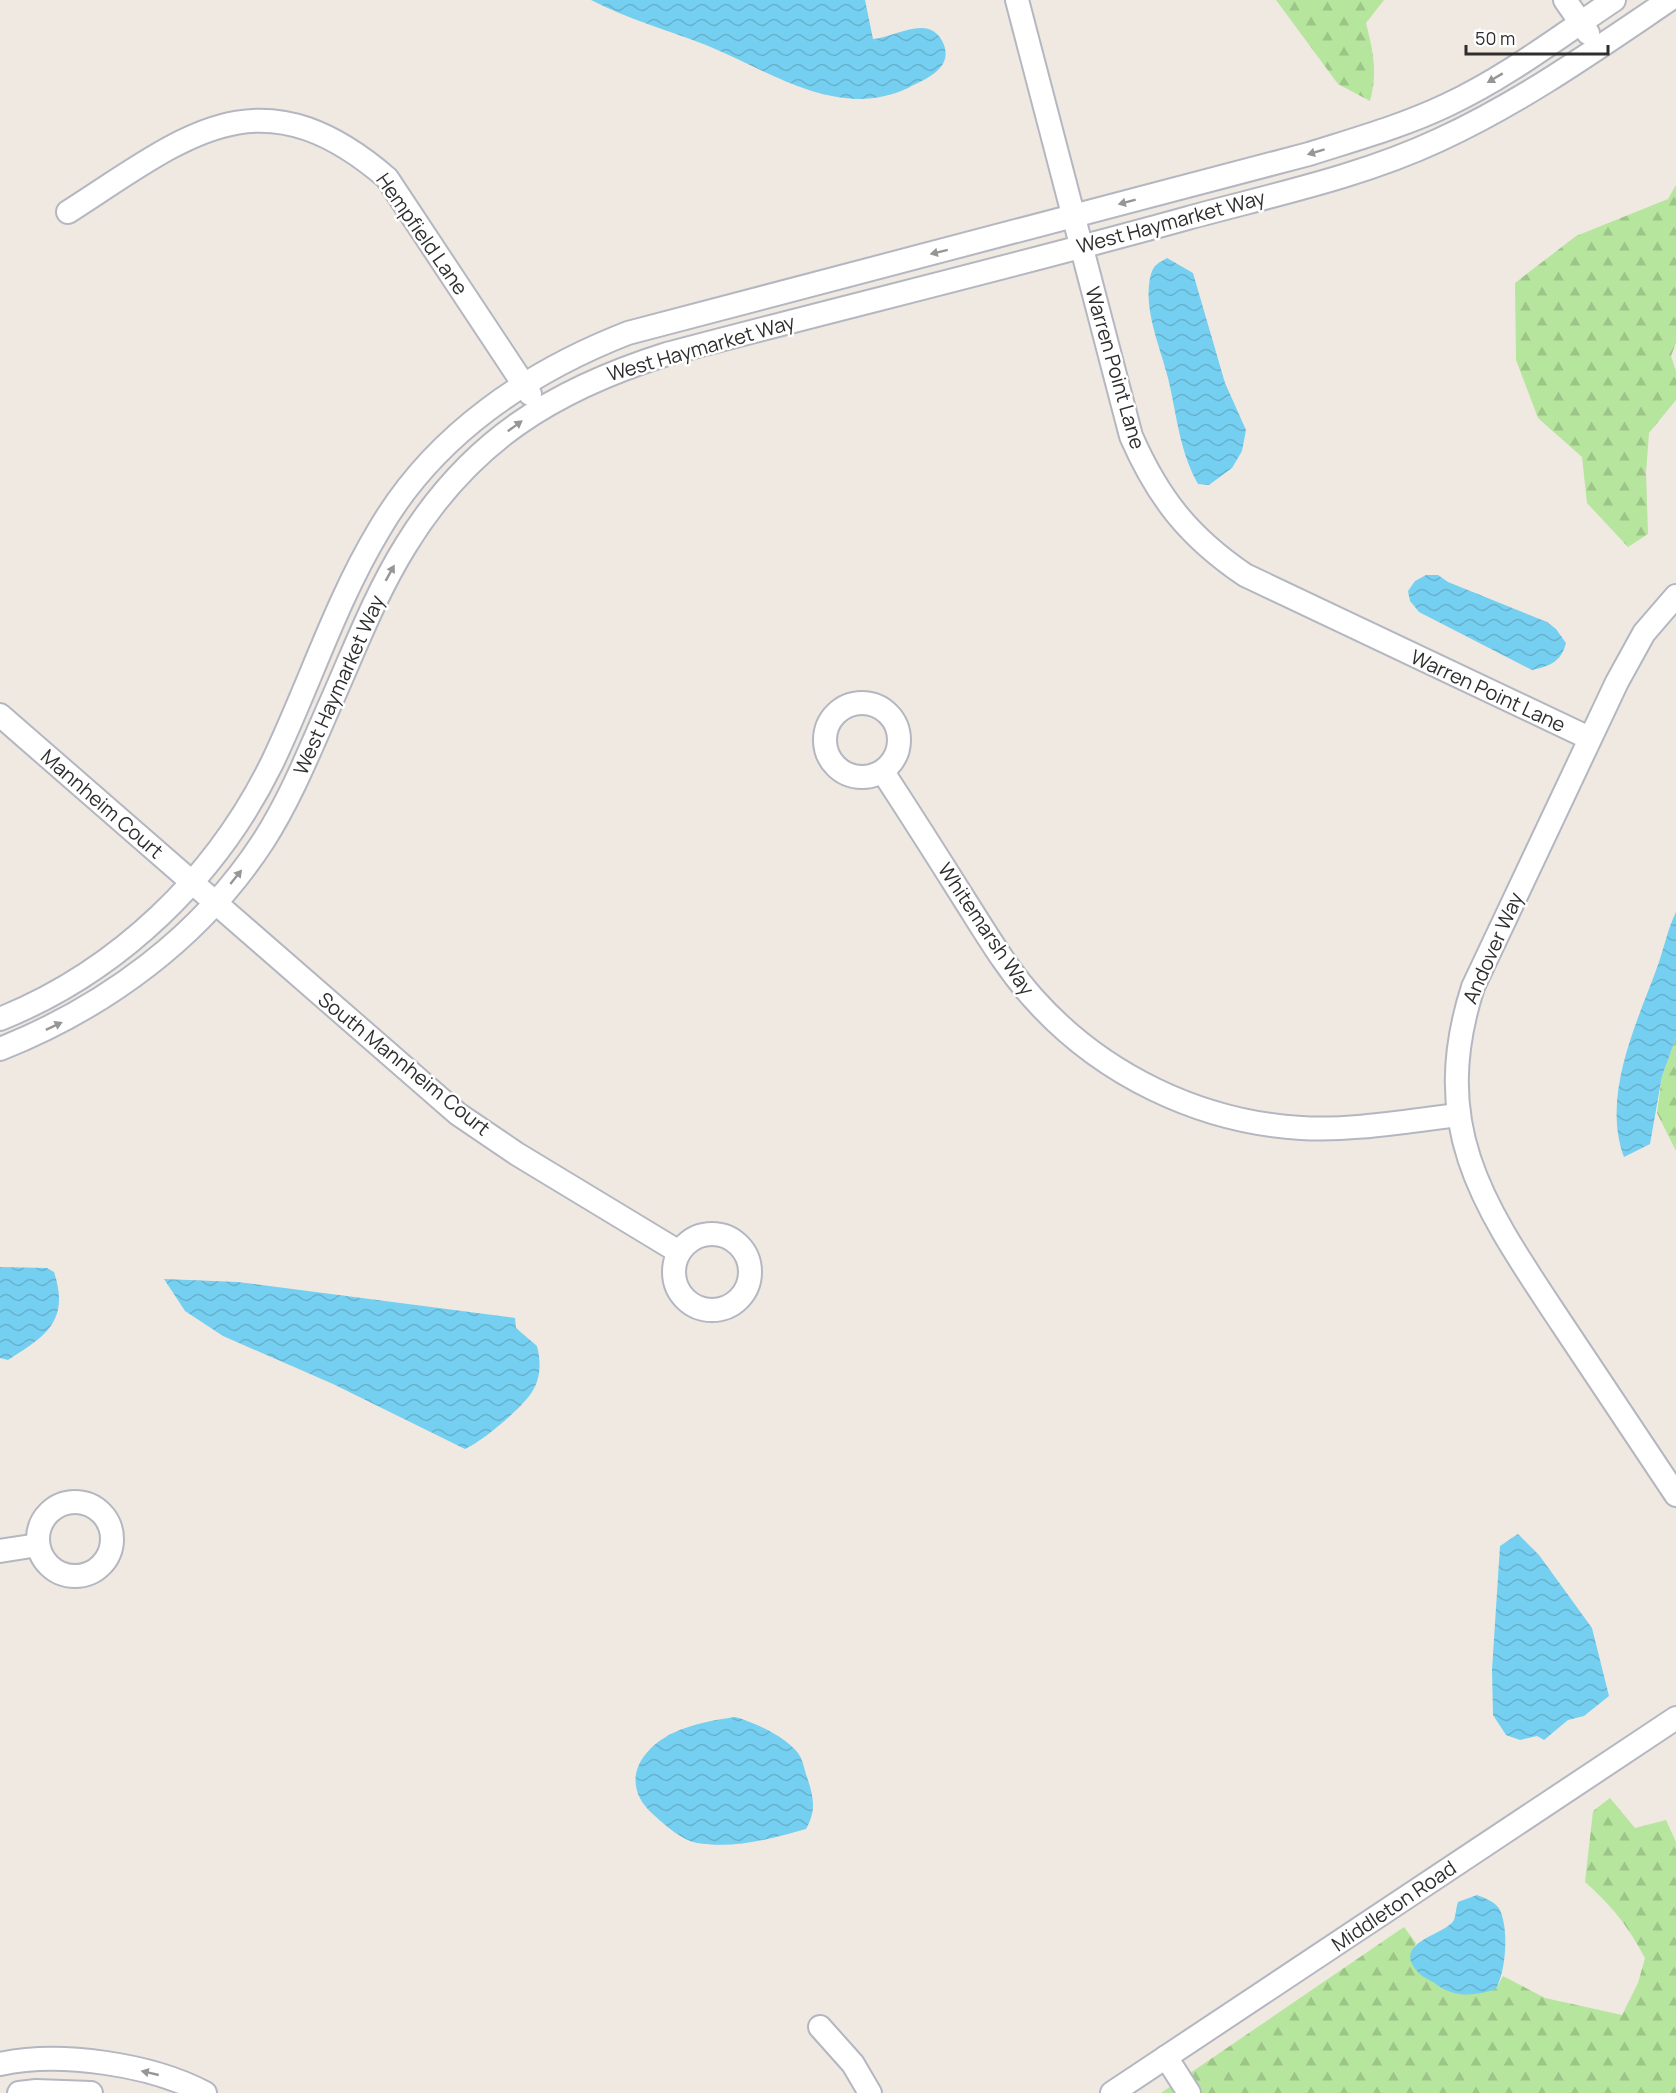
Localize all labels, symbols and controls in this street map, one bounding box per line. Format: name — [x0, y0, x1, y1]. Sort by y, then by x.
scale bar — [1466, 18, 1608, 56]
text: 50 m — [1475, 26, 1515, 50]
one-way arrow — [1486, 73, 1503, 83]
one-way arrow — [1307, 148, 1325, 157]
street label: Hempfield Lane — [370, 167, 474, 300]
street label: West Haymarket Way — [1074, 183, 1269, 260]
one-way arrow — [1118, 198, 1136, 208]
one-way arrow — [930, 248, 948, 258]
street label: Warren Point Lane — [1079, 284, 1152, 452]
street label: West Haymarket Way — [604, 308, 798, 387]
one-way arrow — [507, 420, 523, 432]
one-way arrow — [385, 564, 395, 581]
street label: West Haymarket Way — [287, 590, 391, 779]
street label: Warren Point Lane — [1407, 643, 1570, 738]
street label: Mannheim Court — [35, 743, 169, 864]
street label: Whitemarsh Way — [932, 857, 1041, 1001]
one-way arrow — [229, 870, 242, 885]
street label: Andover Way — [1456, 887, 1529, 1008]
street label: South Mannheim Court — [313, 986, 496, 1141]
one-way arrow — [45, 1021, 62, 1030]
street label: Middleton Road — [1326, 1854, 1461, 1957]
one-way arrow — [141, 2068, 159, 2078]

